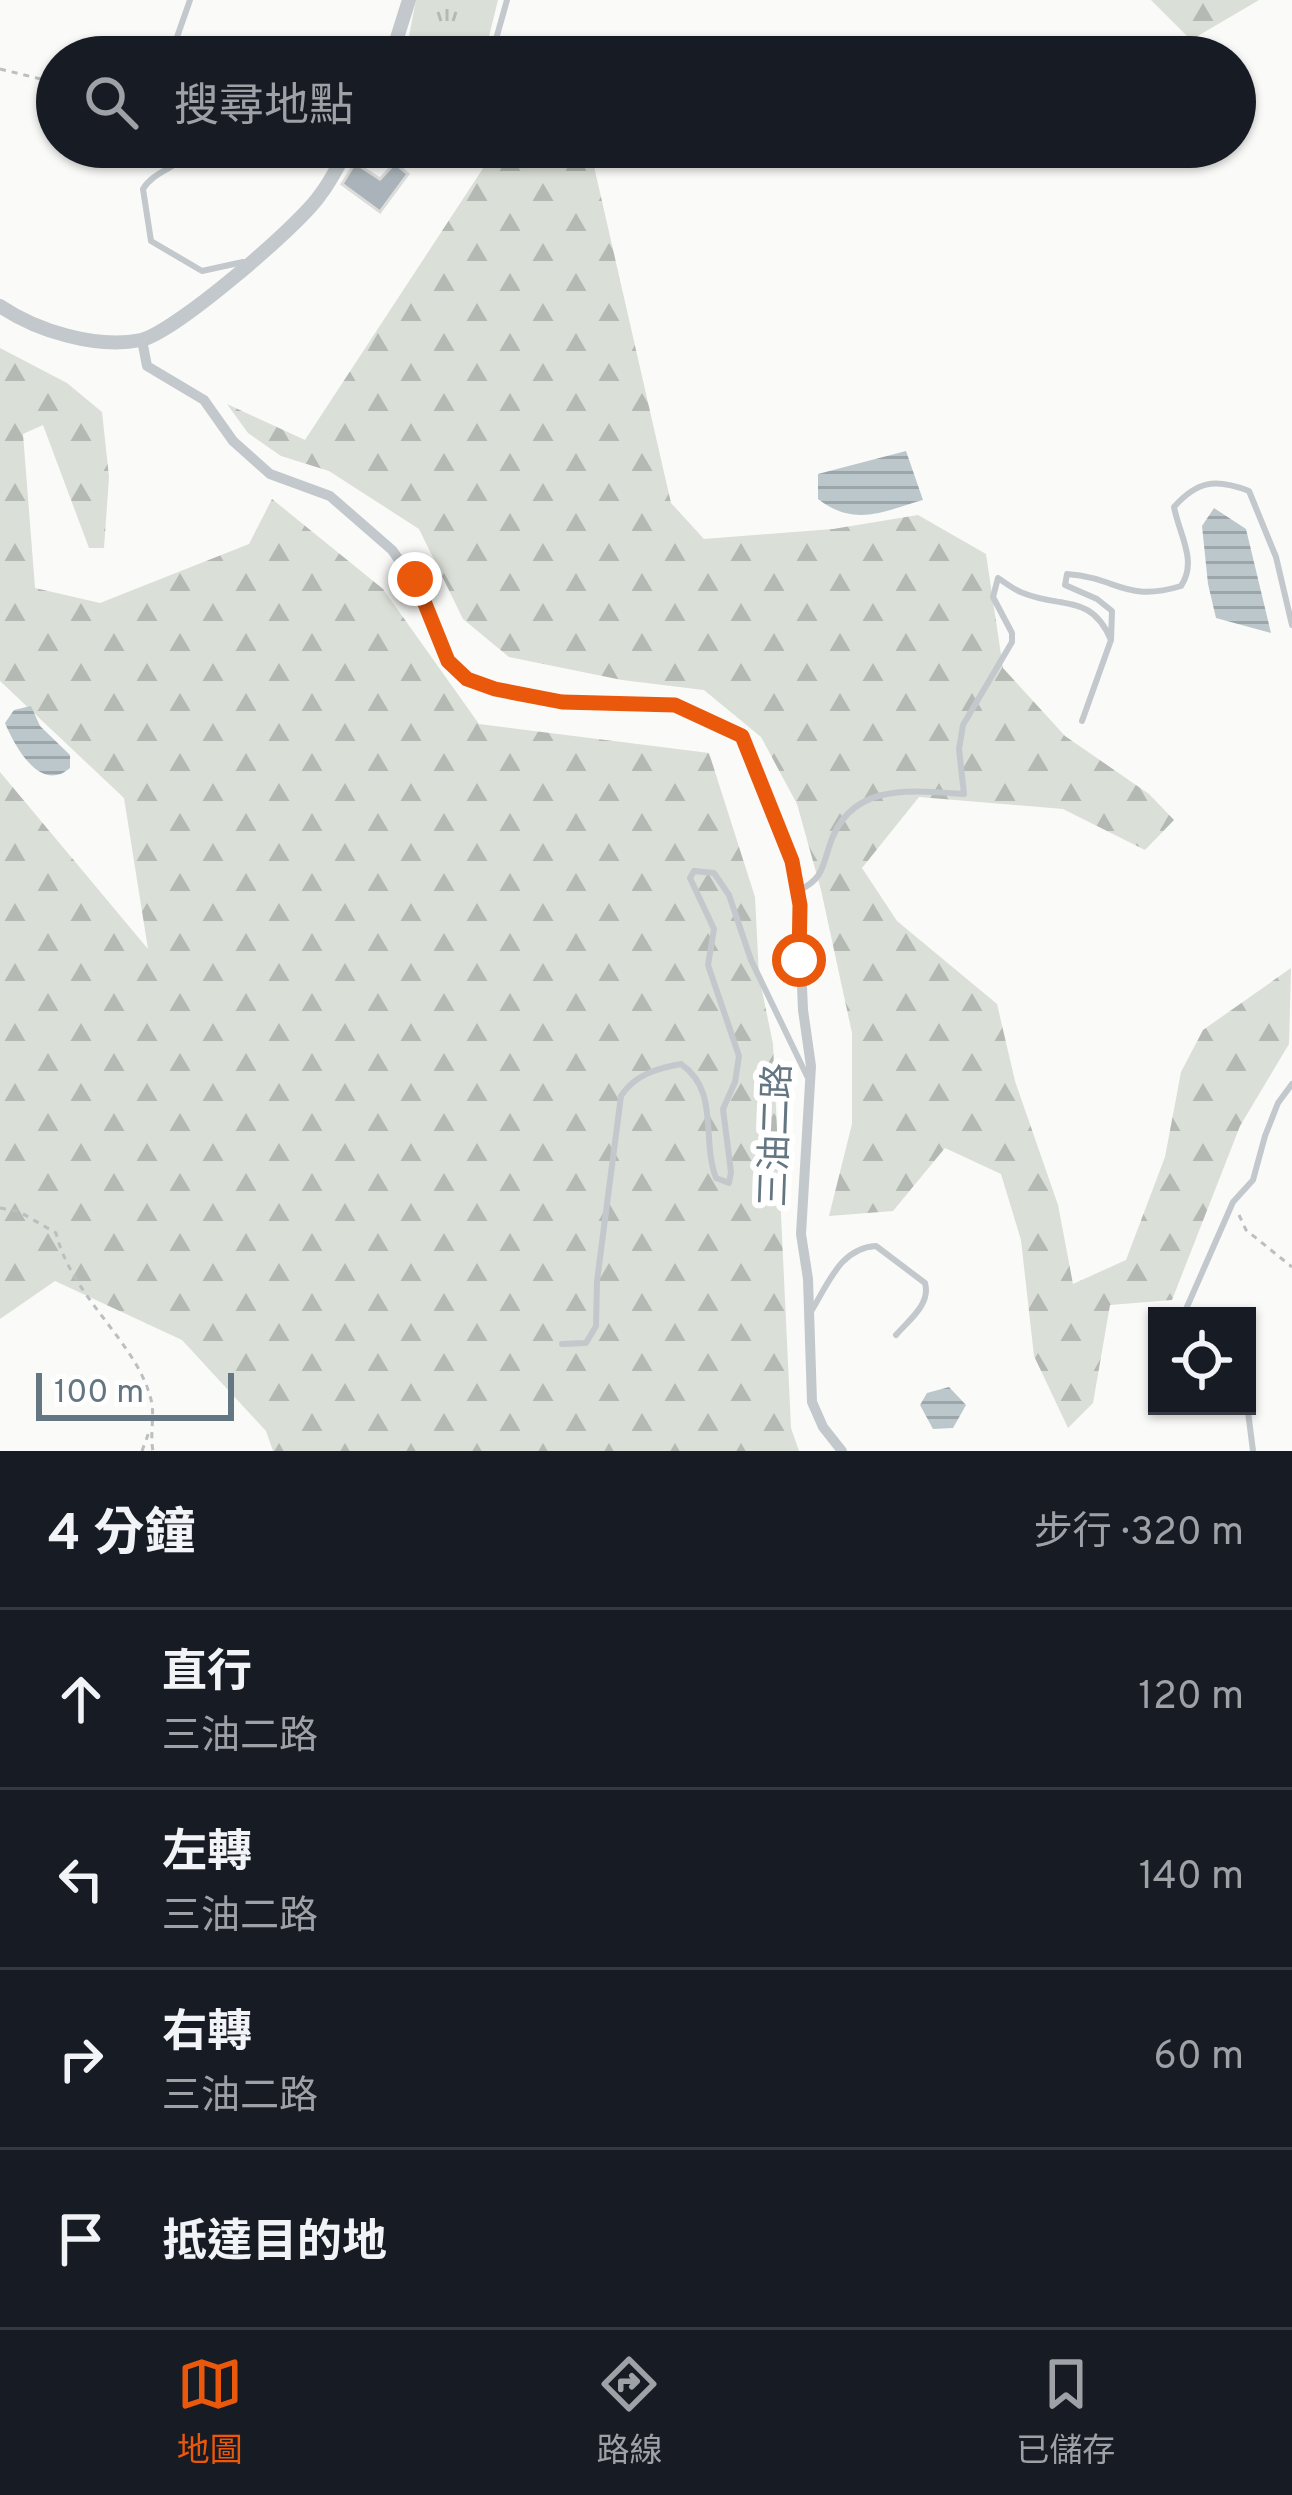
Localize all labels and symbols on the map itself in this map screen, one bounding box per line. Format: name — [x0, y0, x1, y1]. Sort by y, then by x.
route end — [388, 552, 442, 606]
route start — [772, 933, 826, 987]
street label: 三油二路 — [752, 1062, 803, 1208]
scale bar — [36, 1367, 234, 1420]

